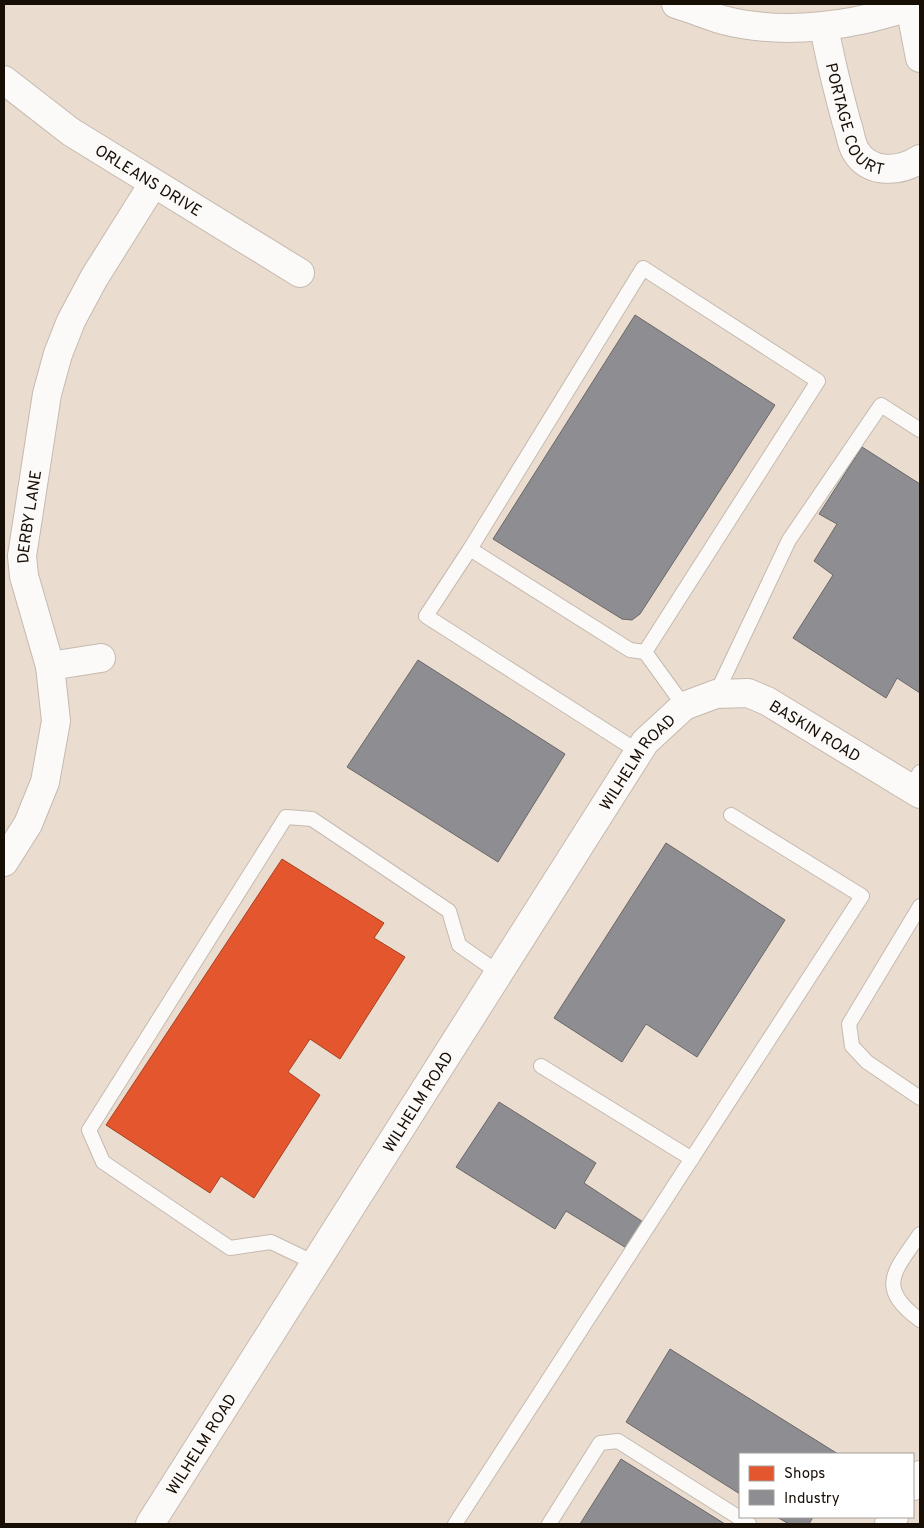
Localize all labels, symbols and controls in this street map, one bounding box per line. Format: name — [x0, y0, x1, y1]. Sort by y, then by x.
street label: PORTAGE COURT — [820, 61, 886, 181]
street label: ORLEANS DRIVE — [91, 141, 205, 222]
street label: DERBY LANE — [14, 469, 47, 564]
street label: BASKIN ROAD — [765, 697, 864, 768]
street label: WILHELM ROAD — [596, 711, 681, 815]
street label: WILHELM ROAD — [380, 1048, 459, 1157]
street label: WILHELM ROAD — [163, 1390, 242, 1499]
legend — [739, 1453, 914, 1518]
text: Shops — [784, 1465, 825, 1484]
text: Industry — [784, 1490, 840, 1509]

